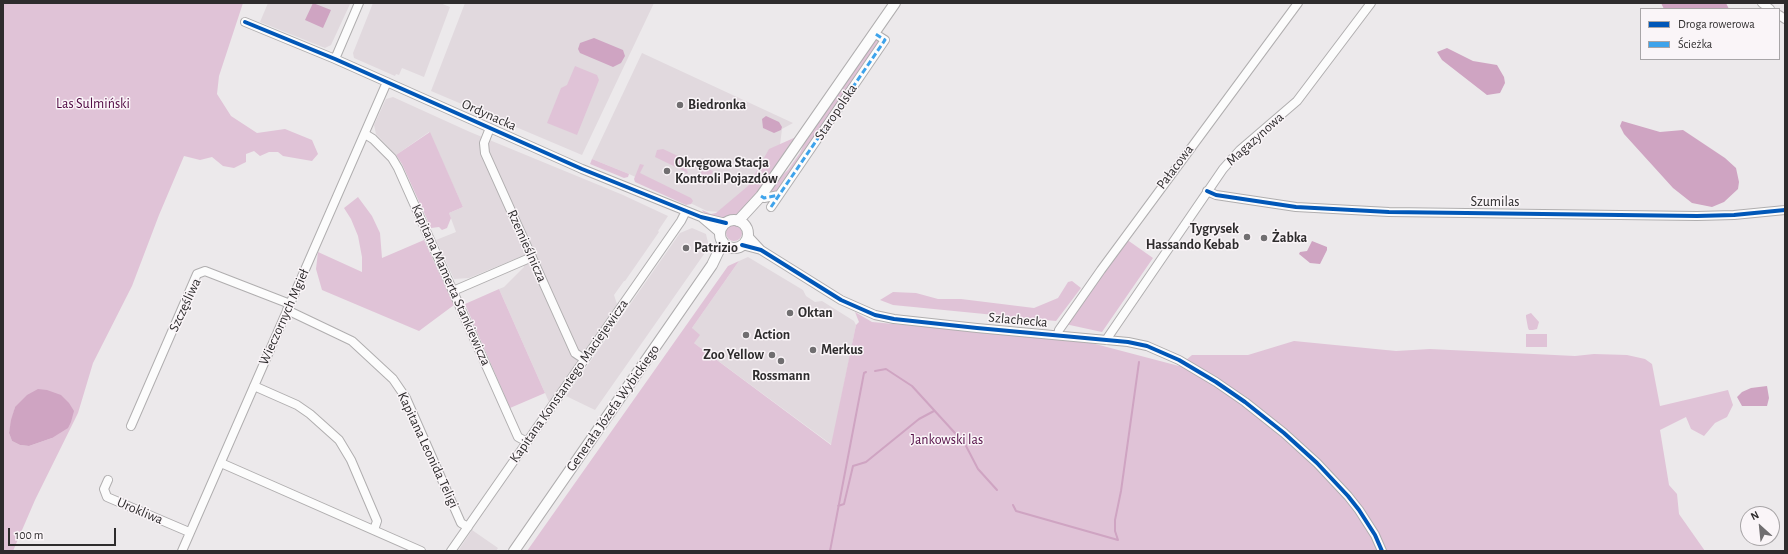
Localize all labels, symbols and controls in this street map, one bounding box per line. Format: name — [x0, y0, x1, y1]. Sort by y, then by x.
legend — [1640, 8, 1780, 60]
text: Droga rowerowa — [1678, 18, 1755, 30]
text: Ścieżka — [1678, 38, 1712, 50]
street label: Staropolska — [811, 81, 861, 143]
street label: Ordynacka — [459, 95, 519, 135]
park label: Las Sulmiński — [56, 96, 130, 112]
place label: Biedronka — [688, 97, 746, 113]
marker: Biedronka — [675, 100, 685, 110]
street label: Magazynowa — [1223, 109, 1287, 169]
street label: Pałacowa — [1153, 141, 1197, 193]
place label: Okręgowa Stacja Kontroli Pojazdów — [675, 155, 778, 188]
marker: Okręgowa Stacja Kontroli Pojazdów — [662, 166, 672, 176]
street label: Szumilas — [1470, 194, 1520, 210]
street label: Kapitana Mamerta Stankiewicza — [408, 202, 494, 368]
street label: Rzemieślnicza — [504, 207, 550, 285]
place label: Tygrysek Hassando Kebab — [1146, 221, 1239, 254]
place label: Żabka — [1272, 230, 1307, 246]
marker: Tygrysek Hassando Kebab — [1242, 232, 1252, 242]
marker: Żabka — [1259, 233, 1269, 243]
place label: Patrizio — [694, 240, 738, 256]
marker: Patrizio — [681, 243, 691, 253]
street label: Wieczornych Mgieł — [255, 266, 313, 368]
street label: Szczęśliwa — [165, 275, 205, 335]
street label: Kapitana Konstantego Maciejewicza — [506, 296, 632, 466]
place label: Oktan — [798, 305, 833, 321]
marker: Oktan — [785, 308, 795, 318]
street label: Szlachecka — [988, 309, 1048, 331]
place label: Action — [754, 327, 790, 343]
marker: Action — [741, 330, 751, 340]
street label: Generała Józefa Wybickiego — [563, 341, 663, 475]
place label: Merkus — [821, 342, 863, 358]
marker: Merkus — [808, 345, 818, 355]
place label: Zoo Yellow — [703, 347, 764, 363]
marker: Zoo Yellow — [767, 350, 777, 360]
marker: Rossmann — [776, 356, 786, 366]
place label: Rossmann — [752, 368, 810, 384]
street label: Kapitana Leonida Teligi — [394, 389, 462, 511]
park label: Jankowski las — [911, 432, 983, 448]
street label: Urokliwa — [114, 494, 166, 528]
north arrow — [1740, 506, 1780, 546]
text: N — [1749, 509, 1761, 522]
scale bar — [10, 520, 118, 546]
text: 100 m — [15, 529, 43, 541]

